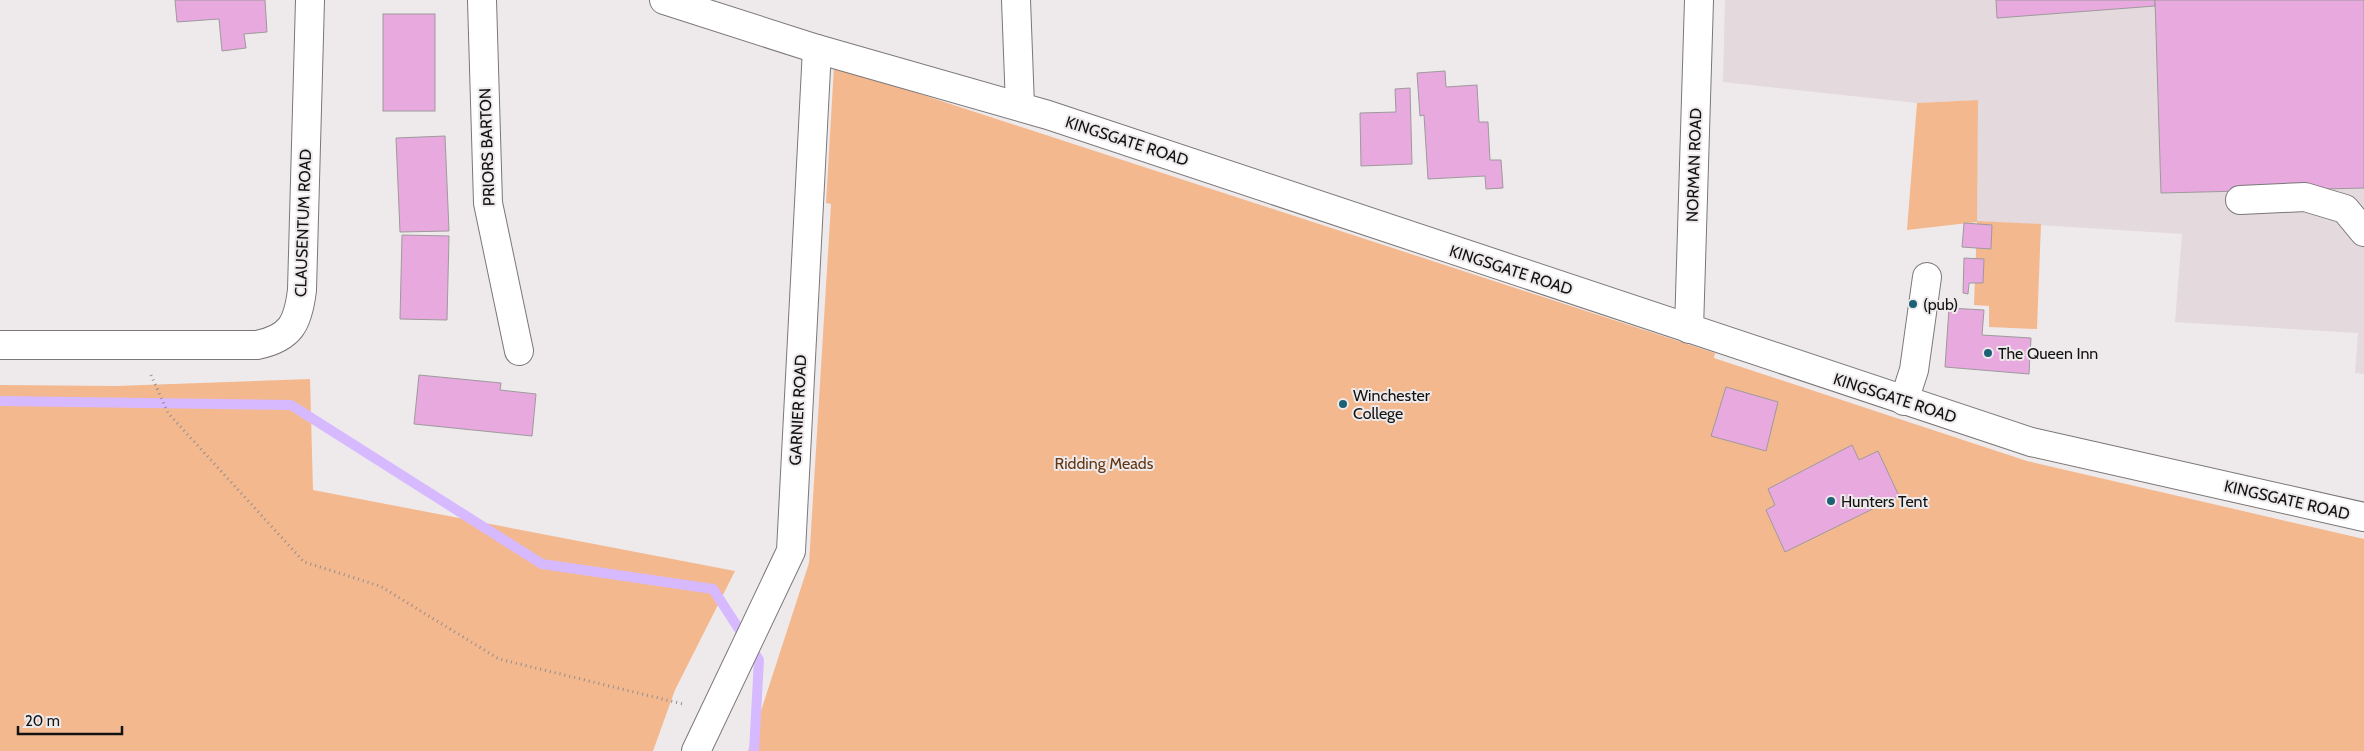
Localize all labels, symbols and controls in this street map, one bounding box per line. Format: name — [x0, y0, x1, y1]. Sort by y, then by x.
street label: PRIORS BARTON — [475, 88, 499, 206]
street label: NORMAN ROAD — [1683, 108, 1705, 222]
street label: KINGSGATE ROAD — [1063, 112, 1191, 170]
street label: CLAUSENTUM ROAD — [291, 149, 315, 297]
street label: KINGSGATE ROAD — [1447, 241, 1575, 299]
place label: (pub) — [1923, 295, 1958, 314]
marker: (pub) — [1907, 298, 1919, 310]
place label: The Queen Inn — [1998, 344, 2098, 363]
marker: The Queen Inn — [1982, 347, 1994, 359]
street label: GARNIER ROAD — [786, 354, 810, 466]
street label: KINGSGATE ROAD — [1831, 369, 1959, 427]
place label: Winchester College — [1353, 386, 1431, 423]
marker: Winchester College — [1337, 398, 1349, 410]
park label: Ridding Meads — [1055, 454, 1154, 473]
street label: KINGSGATE ROAD — [2222, 476, 2352, 524]
place label: Hunters Tent — [1841, 492, 1928, 511]
marker: Hunters Tent — [1825, 495, 1837, 507]
scale bar — [18, 704, 121, 736]
text: 20 m — [25, 712, 60, 730]

